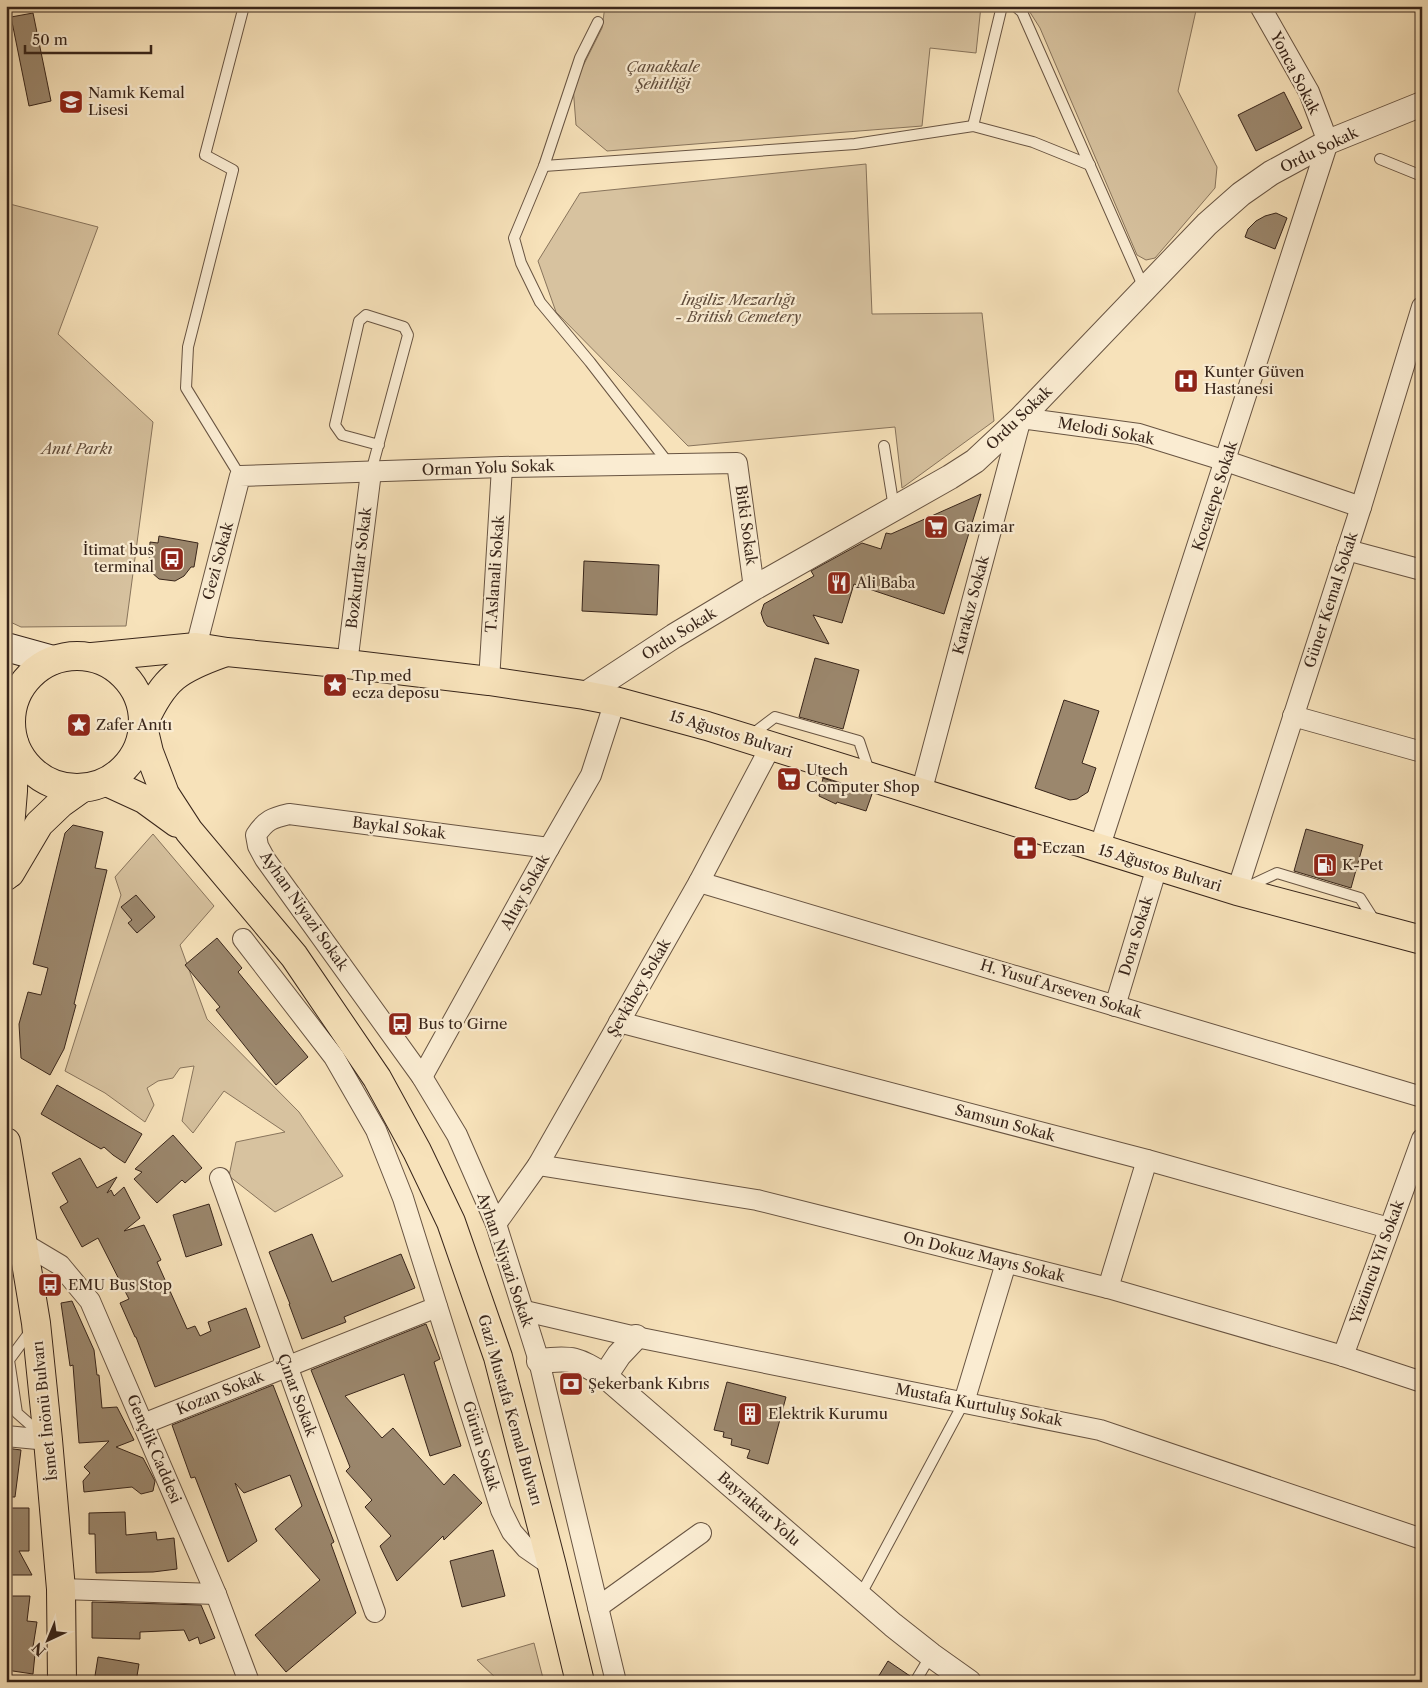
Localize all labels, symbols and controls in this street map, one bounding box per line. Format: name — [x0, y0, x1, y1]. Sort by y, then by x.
scale bar — [25, 22, 151, 54]
street label: Yonca Sokak — [1266, 27, 1325, 118]
text: 50 m — [32, 30, 68, 49]
park label: Çanakkale Şehitliği — [626, 57, 701, 93]
place label: Namık Kemal Lisesi — [88, 83, 185, 119]
school or university icon: Namık Kemal Lisesi — [58, 89, 84, 115]
street label: Ordu Sokak — [1277, 122, 1362, 177]
park label: İngiliz Mezarlığı - British Cemetery — [675, 290, 802, 326]
place label: Kunter Güven Hastanesi — [1204, 362, 1305, 398]
hospital icon: Kunter Güven Hastanesi — [1173, 368, 1199, 394]
street label: Ordu Sokak — [982, 381, 1056, 454]
street label: Melodi Sokak — [1056, 413, 1157, 449]
street label: Kocatepe Sokak — [1188, 437, 1242, 553]
park label: Anıt Parkı — [39, 439, 113, 458]
street label: Orman Yolu Sokak — [421, 456, 556, 479]
street label: Bitki Sokak — [731, 484, 762, 568]
street label: Bozkurtlar Sokak — [342, 505, 376, 630]
street label: T.Aslanali Sokak — [481, 513, 508, 633]
supermarket icon: Gazimar — [923, 514, 949, 540]
place label: Gazimar — [954, 517, 1015, 536]
street label: Gezi Sokak — [198, 519, 237, 602]
street label: Güner Kemal Sokak — [1300, 528, 1362, 670]
place label: İtimat bus terminal — [83, 540, 155, 576]
bus stop icon: İtimat bus terminal — [159, 546, 185, 572]
street label: Karakız Sokak — [948, 552, 993, 657]
restaurant icon: Ali Baba — [826, 570, 852, 596]
place label: Ali Baba — [855, 573, 916, 592]
street label: Ordu Sokak — [638, 603, 721, 664]
place label: Tıp med ecza deposu — [352, 666, 440, 702]
place icon: Tıp med ecza deposu — [322, 672, 348, 698]
street label: 15 Ağustos Bulvari — [667, 706, 795, 761]
place icon: Zafer Anıtı — [66, 712, 92, 738]
place label: Zafer Anıtı — [96, 715, 172, 734]
place label: Utech Computer Shop — [806, 760, 920, 796]
supermarket icon: Utech Computer Shop — [776, 766, 802, 792]
street label: Baykal Sokak — [351, 812, 448, 843]
pharmacy icon: Eczan — [1012, 835, 1038, 861]
place label: Eczan — [1042, 838, 1086, 857]
street label: 15 Ağustos Bulvari — [1096, 840, 1224, 895]
street label: Ayhan Niyazi Sokak — [256, 847, 353, 975]
street label: Altay Sokak — [496, 850, 554, 934]
fuel station icon: K-Pet — [1312, 852, 1338, 878]
place label: K-Pet — [1342, 855, 1384, 874]
street label: Dora Sokak — [1114, 892, 1157, 978]
street label: Şevkibey Sokak — [603, 934, 675, 1040]
street label: H. Yusuf Arseven Sokak — [978, 955, 1146, 1023]
bus stop icon: Bus to Girne — [387, 1011, 413, 1037]
place label: Bus to Girne — [418, 1014, 508, 1033]
street label: Samsun Sokak — [953, 1100, 1059, 1145]
street label: Ayhan Niyazi Sokak — [473, 1189, 538, 1331]
street label: Yüzüncü Yıl Sokak — [1345, 1196, 1408, 1327]
street label: On Dokuz Mayıs Sokak — [901, 1227, 1068, 1286]
bus stop icon: EMU Bus Stop — [37, 1272, 63, 1298]
place label: EMU Bus Stop — [68, 1275, 172, 1294]
street label: Gazi Mustafa Kemal Bulvarı — [474, 1312, 547, 1508]
street label: İsmet İnönü Bulvarı — [28, 1340, 61, 1482]
street label: Çınar Sokak — [274, 1351, 322, 1440]
street label: Kozan Sokak — [173, 1366, 267, 1419]
bank icon: Şekerbank Kıbrıs — [558, 1371, 584, 1397]
place label: Şekerbank Kıbrıs — [588, 1374, 710, 1393]
street label: Mustafa Kurtuluş Sokak — [894, 1379, 1066, 1430]
street label: Gençlik Caddesi — [123, 1391, 186, 1507]
street label: Gürün Sokak — [459, 1399, 505, 1494]
building icon: Elektrik Kurumu — [737, 1401, 763, 1427]
place label: Elektrik Kurumu — [768, 1404, 888, 1423]
street label: Bayraktar Yolu — [714, 1467, 805, 1550]
north arrow — [22, 1616, 72, 1666]
text: N — [28, 1639, 50, 1660]

